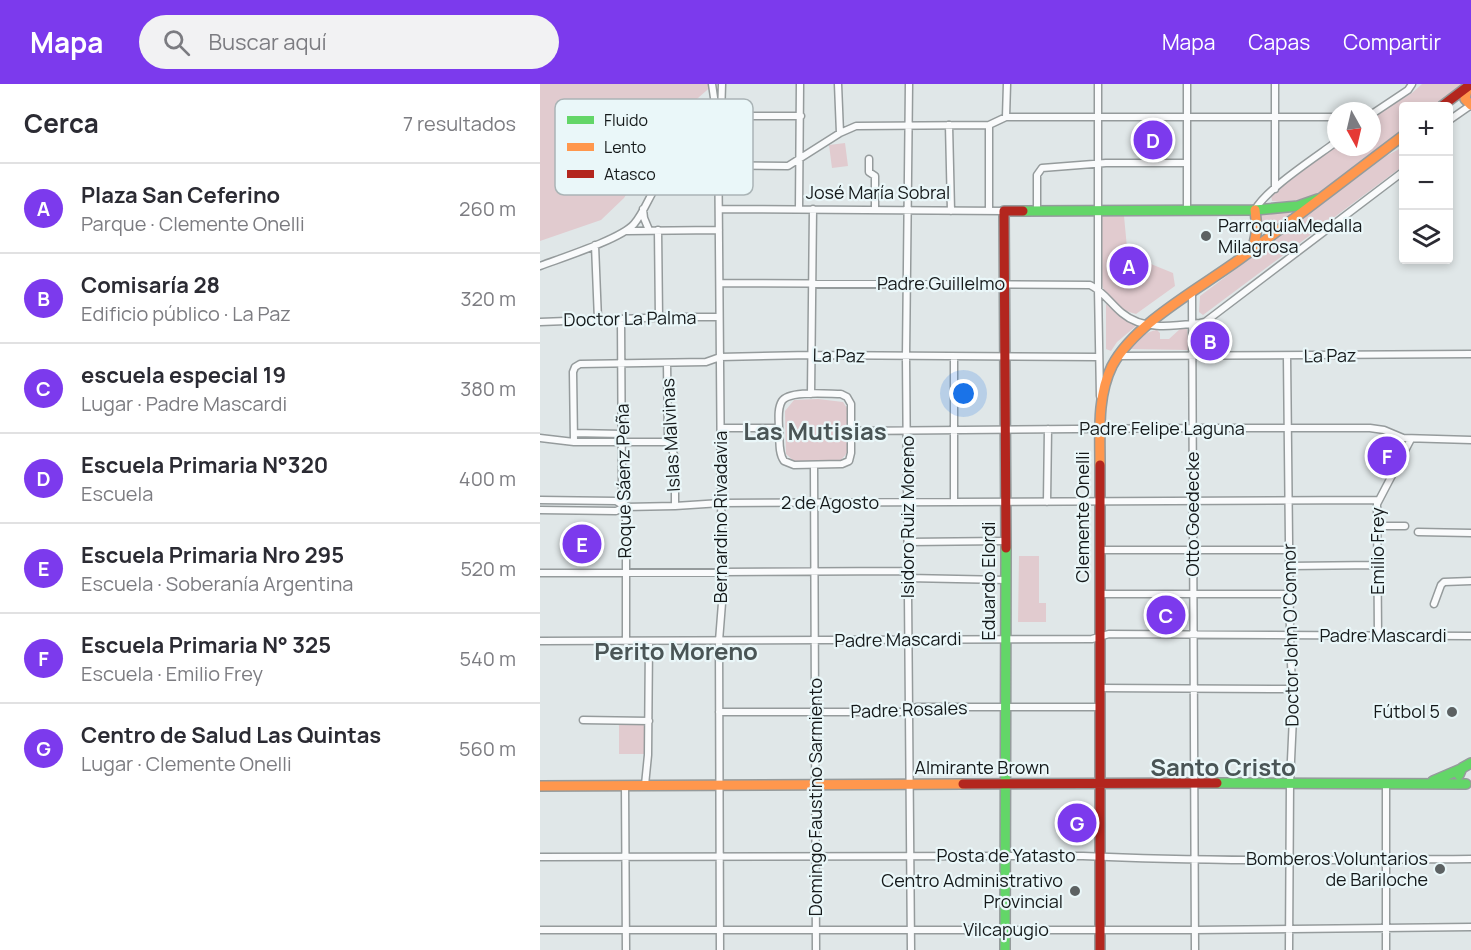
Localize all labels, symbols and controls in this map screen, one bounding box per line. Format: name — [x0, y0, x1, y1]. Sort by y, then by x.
search box — [139, 15, 559, 69]
text: Mapa — [30, 23, 103, 61]
icon: search — [160, 26, 193, 59]
text: Buscar aquí — [208, 27, 327, 57]
text: Mapa — [1162, 28, 1215, 56]
text: Capas — [1248, 28, 1310, 56]
text: Compartir — [1343, 28, 1441, 56]
legend — [555, 99, 753, 195]
north arrow — [1327, 102, 1381, 156]
map controls — [1399, 102, 1453, 264]
button: + — [1399, 102, 1453, 156]
text: Cerca — [24, 105, 99, 141]
text: Fluido — [604, 109, 648, 131]
text: 7 resultados — [403, 110, 516, 137]
pin: D — [1134, 118, 1172, 162]
text: Lento — [604, 136, 646, 158]
button: − — [1399, 156, 1453, 210]
text: Atasco — [604, 163, 656, 185]
text: Plaza San Ceferino — [81, 180, 280, 210]
street label: José María Sobral — [806, 180, 950, 204]
text: A — [37, 195, 50, 222]
text: 260 m — [459, 195, 516, 222]
text: Parque · Clemente Onelli — [81, 210, 305, 237]
button: layers — [1399, 210, 1453, 264]
place label: ParroquiaMedalla Milagrosa — [1218, 213, 1362, 258]
marker: ParroquiaMedalla Milagrosa — [1199, 229, 1213, 243]
pin: A — [1110, 244, 1148, 288]
text: Comisaría 28 — [81, 270, 220, 300]
street label: Padre Guillelmo — [877, 271, 1005, 295]
text: B — [37, 285, 50, 312]
text: 320 m — [460, 285, 516, 312]
text: Edificio público · La Paz — [81, 300, 291, 327]
street label: Doctor La Palma — [563, 305, 697, 331]
pin: B — [1190, 318, 1230, 364]
street label: La Paz — [812, 343, 866, 367]
street label: La Paz — [1303, 343, 1357, 367]
text: escuela especial 19 — [81, 360, 286, 390]
text: C — [36, 375, 51, 402]
text: 380 m — [460, 375, 516, 402]
street label: Islas Malvinas — [655, 378, 685, 492]
your location — [949, 379, 978, 408]
text: Lugar · Padre Mascardi — [81, 390, 287, 417]
street label: Roque Sáenz Peña — [610, 403, 636, 559]
district label: Las Mutisias — [743, 414, 887, 447]
street label: Padre Felipe Laguna — [1079, 416, 1245, 440]
street label: Bernardino Rivadavia — [708, 431, 732, 603]
pin: F — [1368, 434, 1406, 478]
street label: Isidoro Ruiz Moreno — [895, 436, 919, 598]
text: Escuela Primaria N°320 — [81, 450, 328, 480]
street label: Clemente Onelli — [1070, 451, 1094, 583]
street label: Otto Goedecke — [1180, 452, 1204, 576]
text: D — [36, 465, 51, 492]
text: 400 m — [459, 465, 516, 492]
text: Escuela — [81, 480, 153, 507]
street label: 2 de Agosto — [781, 490, 879, 514]
street label: Emilio Frey — [1365, 507, 1389, 595]
street label: Eduardo Elordi — [976, 521, 1000, 641]
pin: E — [562, 522, 602, 566]
text: Escuela Primaria Nro 295 — [81, 540, 344, 570]
street label: Doctor John O'Connor — [1276, 543, 1304, 727]
text: E — [38, 555, 49, 582]
text: 520 m — [460, 555, 516, 582]
text: Escuela · Soberanía Argentina — [81, 570, 353, 597]
pin: C — [1146, 592, 1186, 638]
street label: Padre Mascardi — [1319, 623, 1447, 647]
street label: Padre Mascardi — [834, 626, 962, 652]
text: Escuela Primaria N° 325 — [81, 630, 331, 660]
district label: Perito Moreno — [594, 634, 758, 667]
text: F — [38, 645, 49, 672]
text: 540 m — [460, 645, 516, 672]
text: Escuela · Emilio Frey — [81, 660, 263, 687]
street label: Domingo Faustino Sarmiento — [803, 678, 827, 916]
street label: Padre Rosales — [850, 695, 968, 723]
place label: Fútbol 5 — [1374, 699, 1440, 723]
marker: Fútbol 5 — [1445, 705, 1459, 719]
text: Centro de Salud Las Quintas — [81, 720, 381, 750]
text: G — [36, 735, 51, 762]
text: 560 m — [459, 735, 516, 762]
text: Lugar · Clemente Onelli — [81, 750, 292, 777]
district label: Santo Cristo — [1150, 750, 1296, 783]
street label: Almirante Brown — [914, 755, 1050, 779]
pin: G — [1058, 800, 1096, 846]
street label: Posta de Yatasto — [936, 843, 1076, 867]
place label: Bomberos Voluntarios de Bariloche — [1246, 846, 1428, 891]
marker: Bomberos Voluntarios de Bariloche — [1433, 862, 1447, 876]
place label: Centro Administrativo Provincial — [881, 868, 1063, 913]
marker: Centro Administrativo Provincial — [1068, 884, 1082, 898]
street label: Vilcapugio — [963, 917, 1049, 941]

